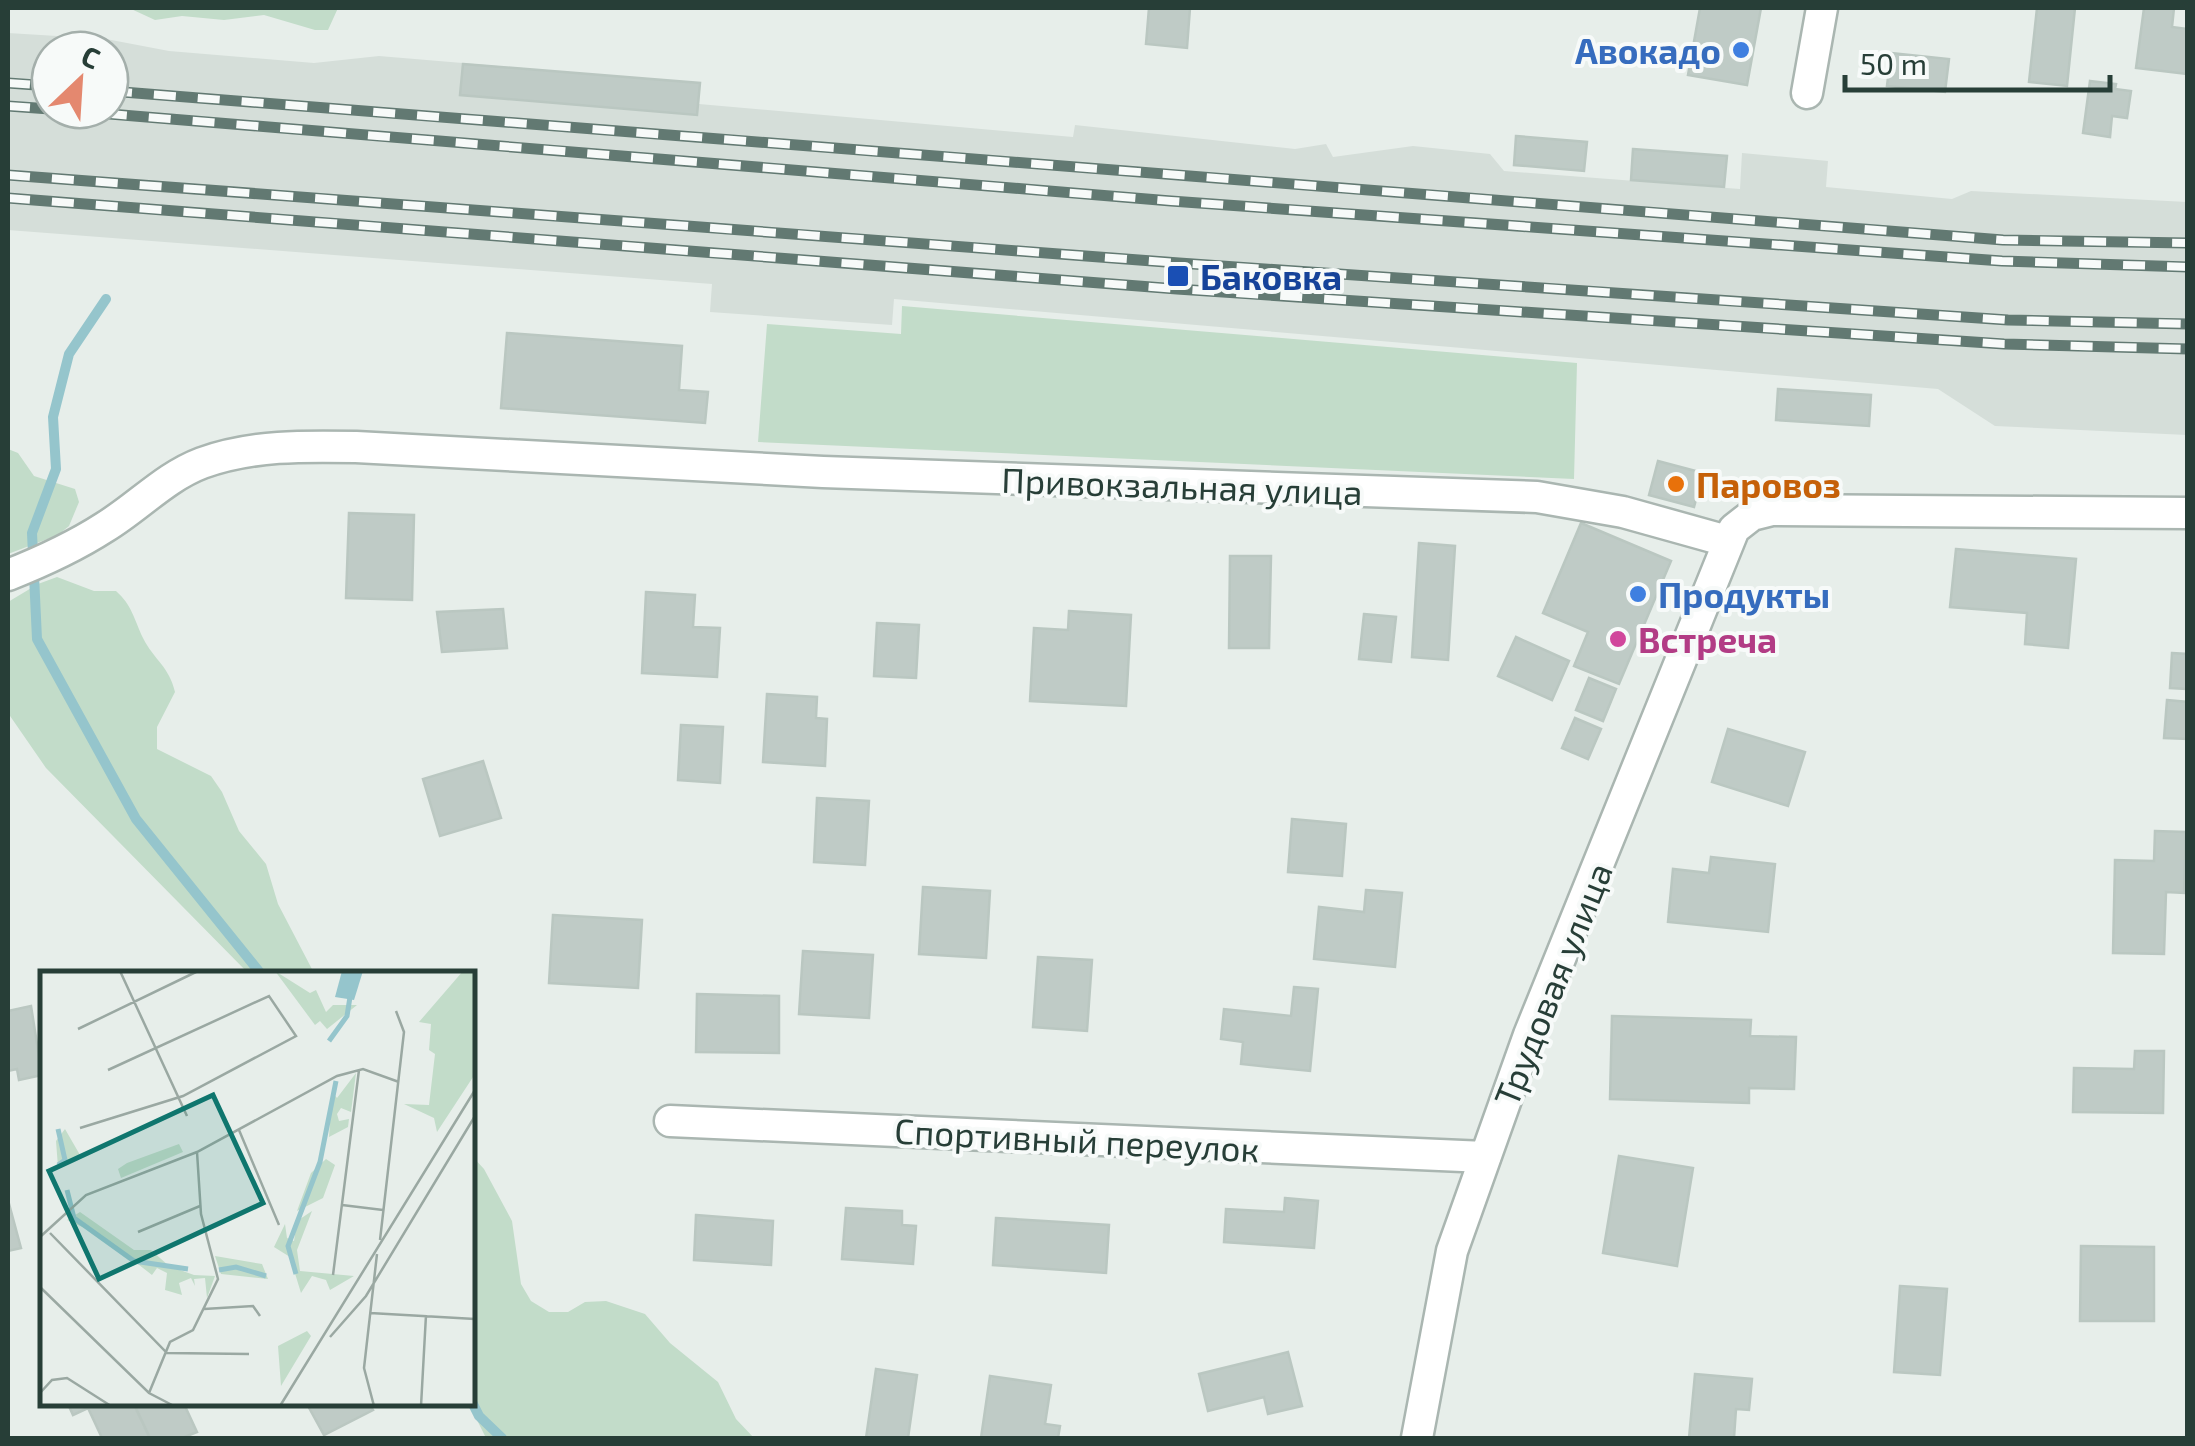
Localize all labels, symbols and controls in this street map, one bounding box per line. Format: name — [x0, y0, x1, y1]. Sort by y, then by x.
place label: Авокадо — [1575, 29, 1721, 71]
north arrow — [30, 30, 130, 130]
scale bar — [1845, 30, 2110, 92]
text: С — [76, 38, 106, 75]
marker: Авокадо — [1730, 39, 1752, 61]
text: 50 m — [1860, 45, 1927, 81]
place label: Баковка — [1200, 255, 1342, 297]
marker: Баковка — [1165, 263, 1191, 289]
street label: Привокзальная улица — [1001, 458, 1363, 513]
place label: Паровоз — [1696, 463, 1841, 505]
marker: Паровоз — [1665, 473, 1687, 495]
place label: Продукты — [1658, 573, 1830, 616]
marker: Продукты — [1627, 583, 1649, 605]
place label: Встреча — [1638, 618, 1777, 660]
marker: Встреча — [1607, 628, 1629, 650]
street label: Трудовая улица — [1484, 856, 1621, 1112]
inset map — [40, 971, 475, 1406]
street label: Спортивный переулок — [893, 1108, 1261, 1171]

